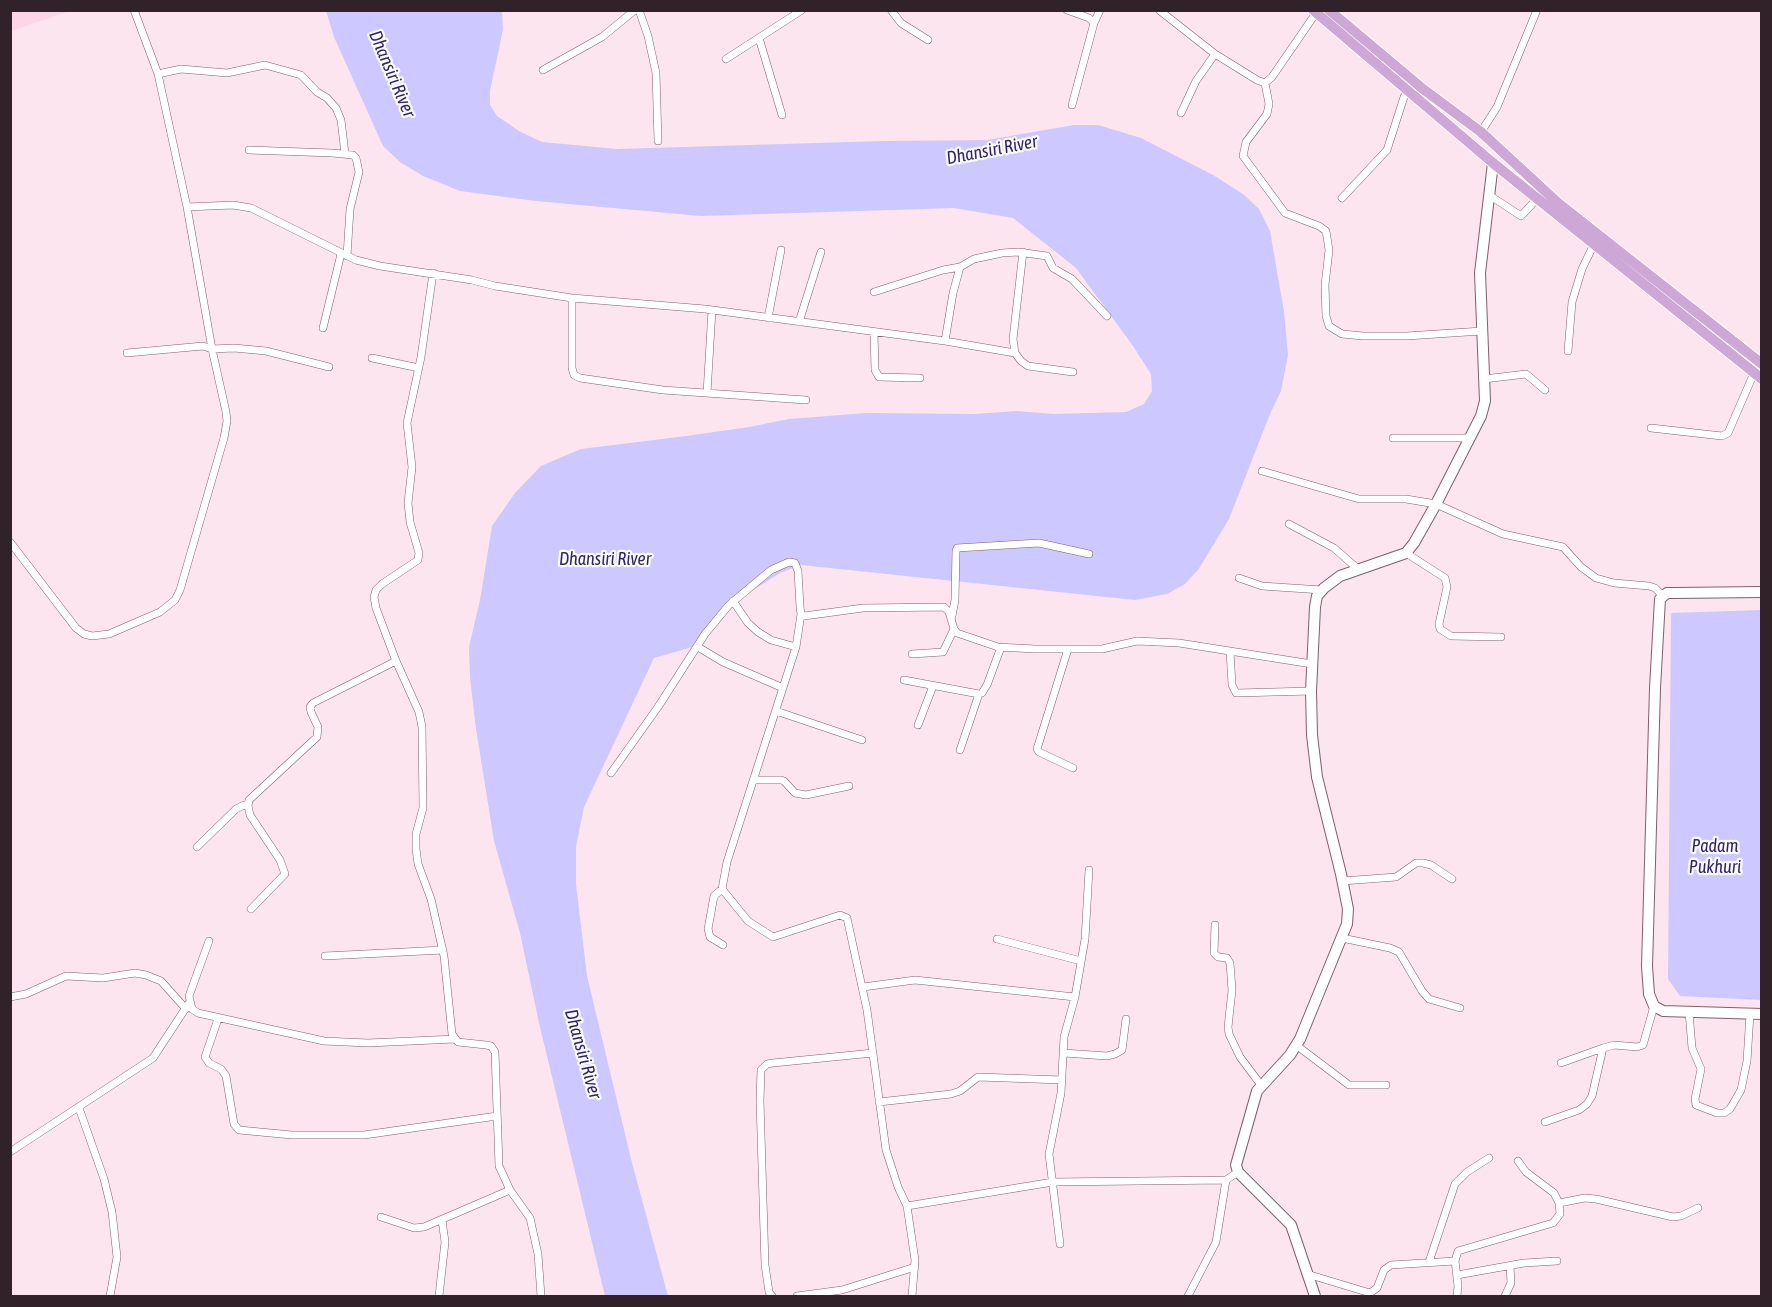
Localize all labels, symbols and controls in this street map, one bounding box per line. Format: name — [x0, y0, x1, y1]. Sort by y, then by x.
water label: Dhansiri River — [364, 27, 420, 121]
water label: Dhansiri River — [945, 131, 1039, 169]
water label: Dhansiri River — [559, 548, 651, 570]
water label: Padam Pukhuri — [1689, 835, 1741, 878]
water label: Dhansiri River — [560, 1007, 606, 1101]

